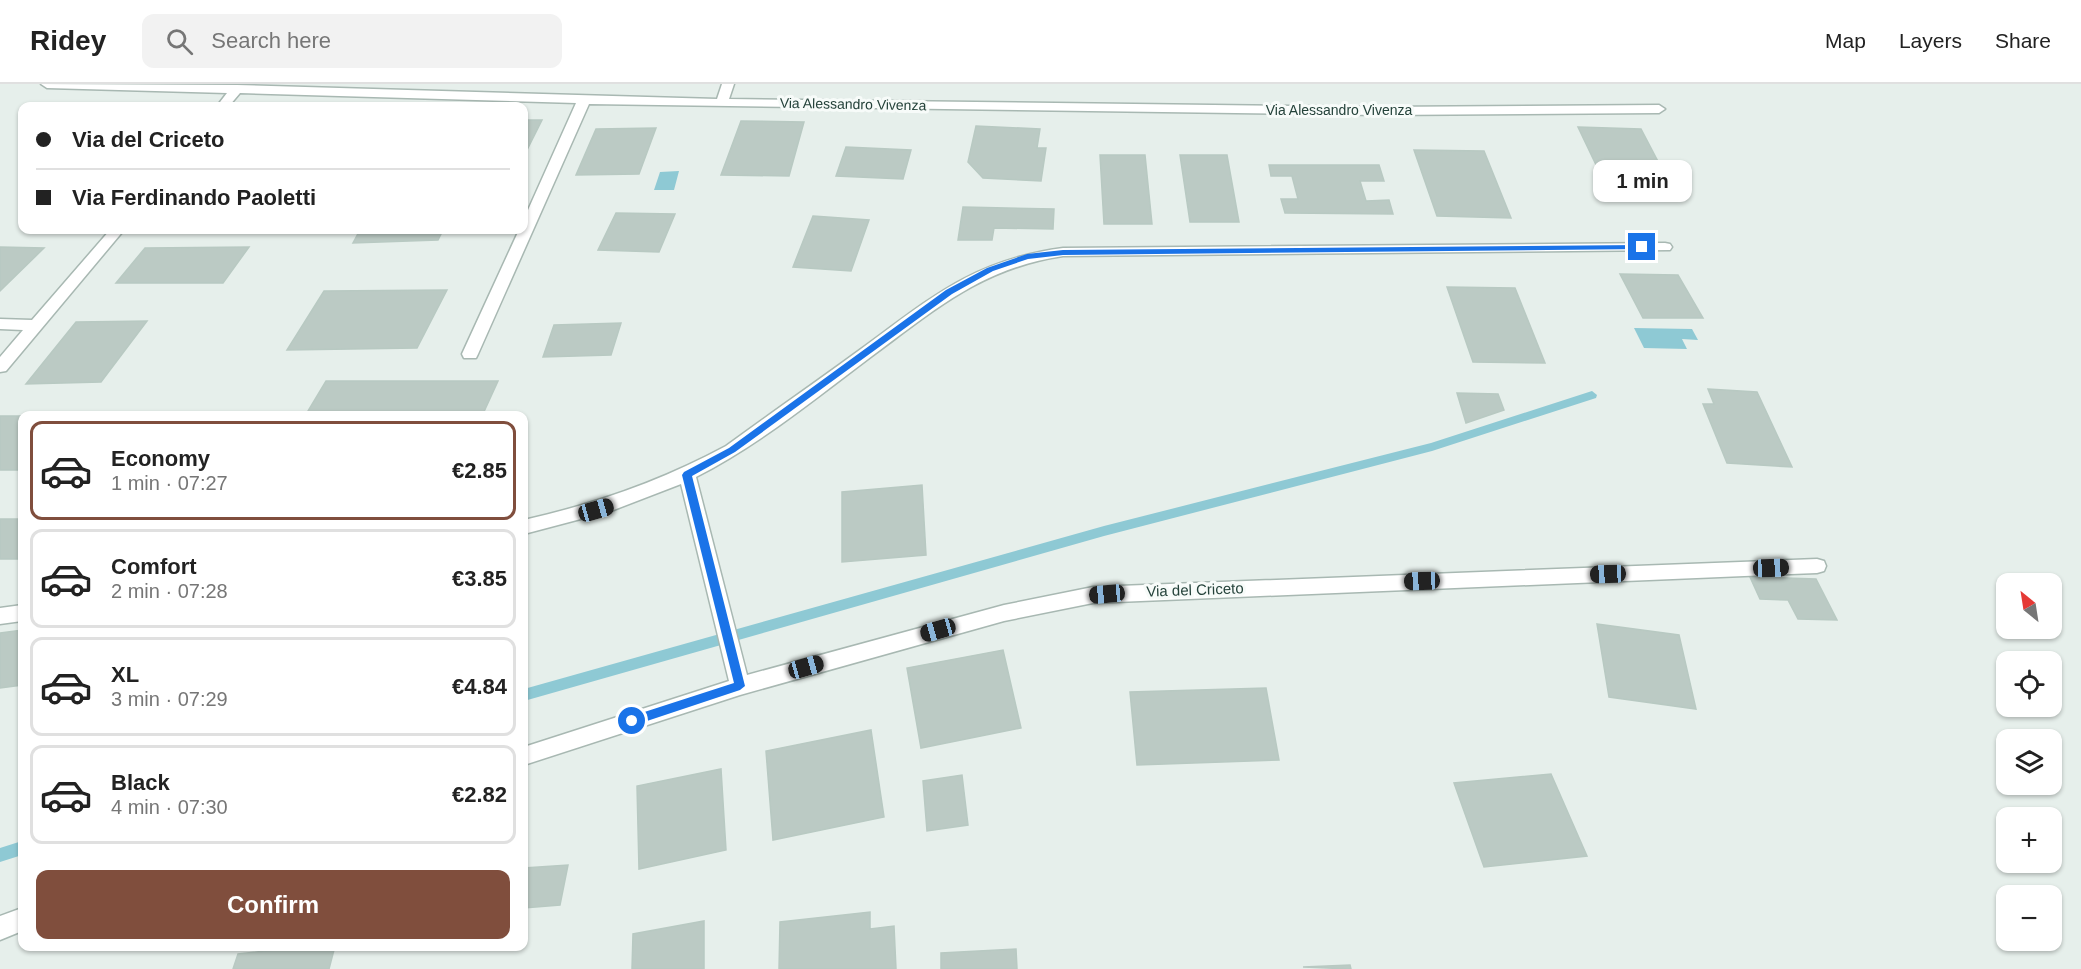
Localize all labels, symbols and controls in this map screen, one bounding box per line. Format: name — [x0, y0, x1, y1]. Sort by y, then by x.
search box — [142, 14, 562, 68]
text: Ridey — [30, 25, 106, 56]
icon: search — [163, 25, 196, 58]
text: Search here — [211, 28, 331, 53]
text: Map — [1825, 29, 1866, 52]
text: Layers — [1899, 29, 1962, 52]
text: Share — [1995, 29, 2051, 52]
street label: Via Alessandro Vivenza — [780, 95, 927, 113]
street label: Via Alessandro Vivenza — [1266, 102, 1413, 118]
text: Via del Criceto — [72, 127, 224, 152]
callout: 1 min — [1592, 160, 1692, 202]
text: 1 min — [1616, 170, 1669, 192]
text: Via Ferdinando Paoletti — [72, 185, 316, 210]
route end — [1628, 233, 1655, 260]
icon: car — [39, 444, 93, 498]
text: Economy — [111, 446, 210, 471]
text: €2.85 — [452, 458, 507, 483]
text: 1 min · 07:27 — [111, 472, 228, 494]
car — [576, 496, 616, 524]
icon: car — [39, 552, 93, 606]
text: Comfort — [111, 554, 197, 579]
car — [1753, 558, 1789, 578]
car — [1590, 564, 1626, 584]
text: €3.85 — [452, 566, 507, 591]
car — [1404, 571, 1440, 591]
north arrow — [1996, 573, 2062, 639]
map controls — [1996, 573, 2062, 951]
street label: Via del Criceto — [1146, 579, 1244, 600]
text: 2 min · 07:28 — [111, 580, 228, 602]
car — [1088, 583, 1126, 605]
car — [918, 616, 958, 644]
button: locate — [1996, 651, 2062, 717]
car — [786, 653, 826, 681]
icon: car — [39, 660, 93, 714]
text: XL — [111, 662, 139, 687]
text: €4.84 — [452, 674, 507, 699]
text: 3 min · 07:29 — [111, 688, 228, 710]
route start — [618, 707, 645, 734]
button: layers — [1996, 729, 2062, 795]
icon: car — [39, 768, 93, 822]
text: Black — [111, 770, 170, 795]
text: €2.82 — [452, 782, 507, 807]
text: 4 min · 07:30 — [111, 796, 228, 818]
button: + — [1996, 807, 2062, 873]
button: Confirm — [36, 870, 510, 939]
button: − — [1996, 885, 2062, 951]

